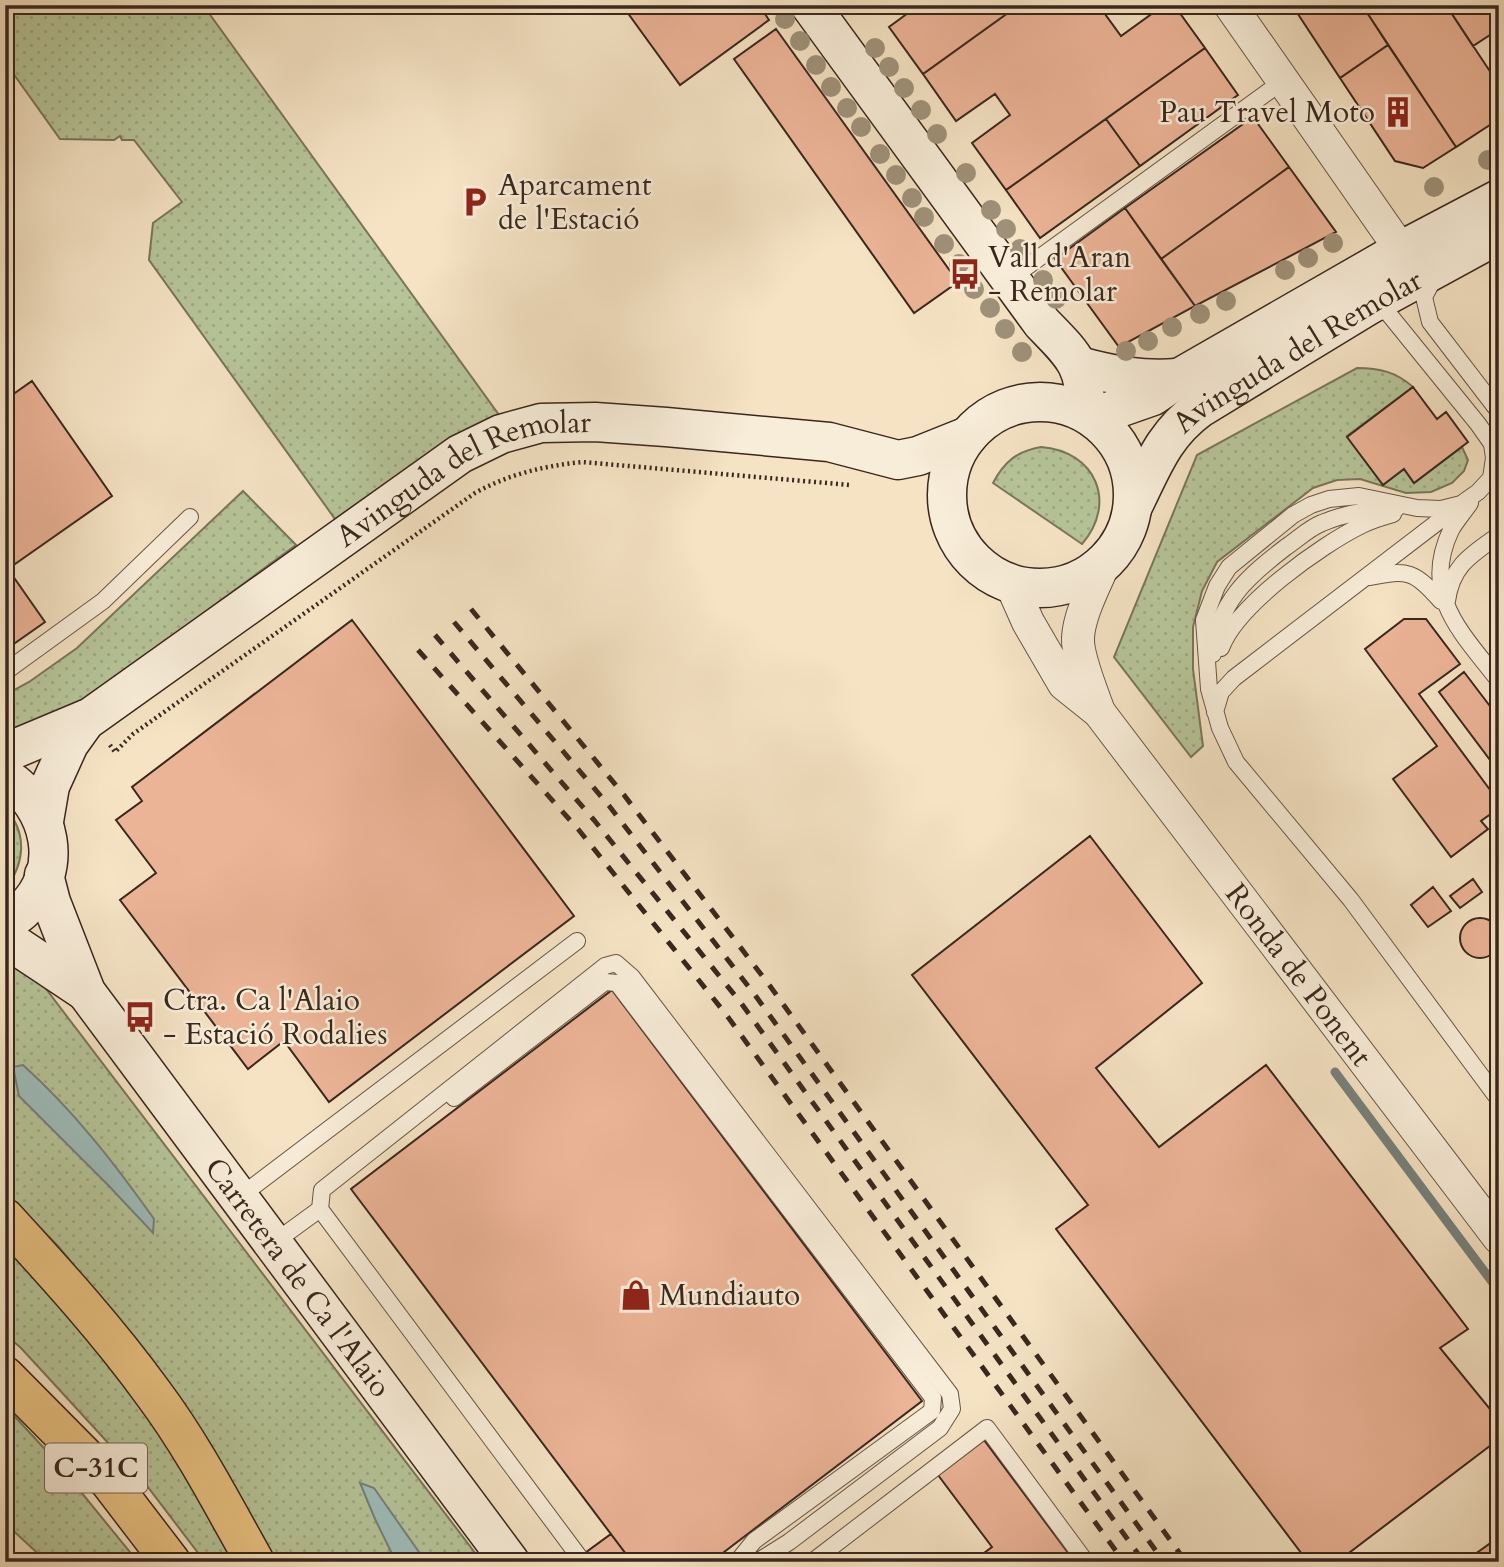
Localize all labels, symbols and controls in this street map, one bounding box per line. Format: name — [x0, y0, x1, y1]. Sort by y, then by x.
place label: Pau Travel Moto — [1159, 92, 1375, 133]
building icon: Pau Travel Moto — [1381, 95, 1415, 129]
place label: Aparcament de l'Estació — [498, 165, 652, 240]
parking icon: Aparcament de l'Estació — [458, 185, 492, 219]
place label: Vall d'Aran - Remolar — [988, 237, 1131, 312]
bus stop icon: Vall d'Aran - Remolar — [948, 257, 982, 291]
street label: Avinguda del Remolar — [1163, 259, 1429, 442]
street label: Avinguda del Remolar — [328, 402, 592, 557]
street label: Ronda de Ponent — [1216, 875, 1382, 1075]
place label: Ctra. Ca l'Alaio - Estació Rodalies — [163, 980, 387, 1055]
bus stop icon: Ctra. Ca l'Alaio - Estació Rodalies — [123, 1000, 157, 1034]
street label: Carretera de Ca l'Alaio — [195, 1149, 401, 1406]
place label: Mundiauto — [659, 1275, 800, 1316]
shop icon: Mundiauto — [619, 1278, 653, 1312]
road number: C-31C — [45, 1444, 147, 1492]

